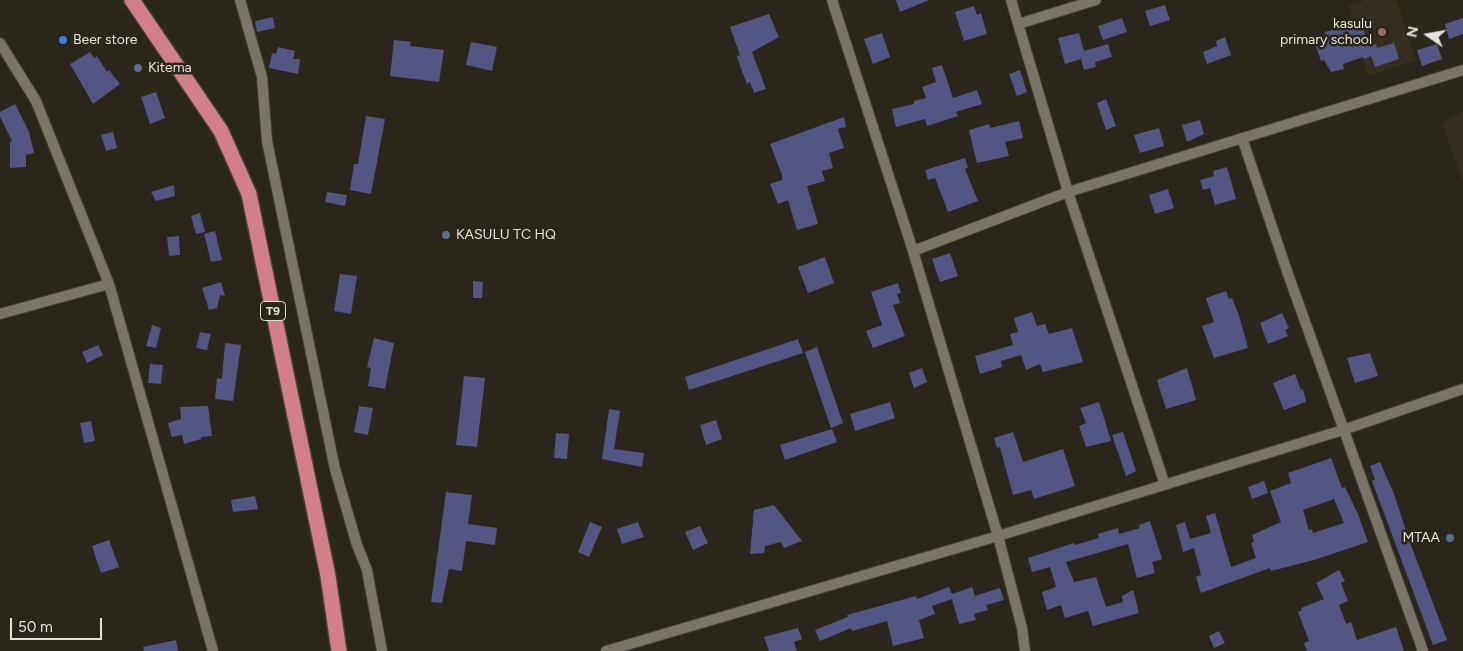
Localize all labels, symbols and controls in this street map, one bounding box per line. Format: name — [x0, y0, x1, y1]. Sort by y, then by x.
north arrow — [1403, 10, 1453, 60]
place label: kasulu primary school — [1280, 16, 1372, 48]
text: N — [1403, 25, 1422, 39]
marker: kasulu primary school — [1376, 26, 1388, 38]
place label: Beer store — [73, 32, 137, 48]
marker: Beer store — [57, 34, 69, 46]
place label: Kitema — [148, 60, 192, 76]
marker: Kitema — [132, 62, 144, 74]
place label: KASULU TC HQ — [456, 227, 556, 243]
marker: KASULU TC HQ — [440, 229, 452, 241]
road number: T9 — [260, 302, 286, 321]
place label: MTAA — [1402, 530, 1440, 546]
marker: MTAA — [1444, 532, 1456, 544]
scale bar — [12, 608, 105, 640]
text: 50 m — [18, 618, 53, 636]

